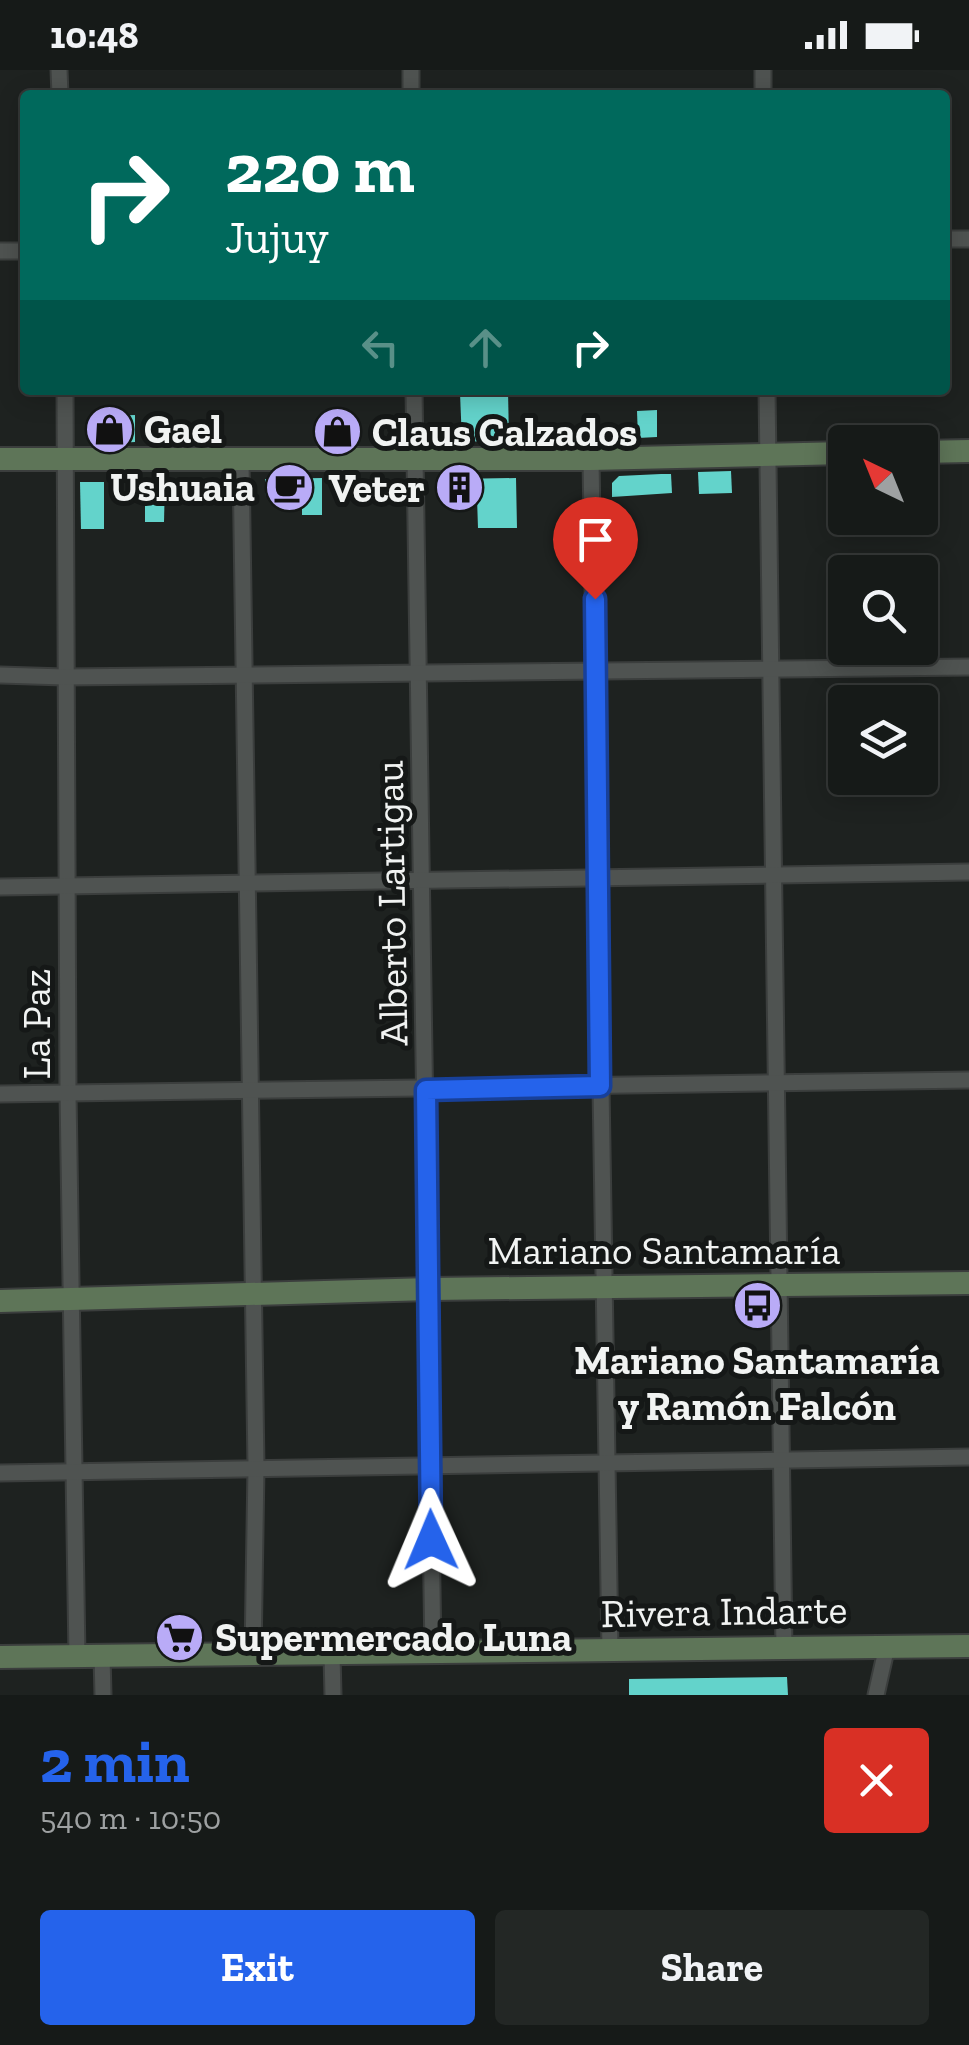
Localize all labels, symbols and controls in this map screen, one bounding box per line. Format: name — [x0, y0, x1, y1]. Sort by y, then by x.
text: 10:48 — [50, 12, 139, 58]
text: 220 m — [225, 126, 415, 210]
icon: right — [60, 130, 190, 260]
text: Jujuy — [225, 211, 329, 265]
icon: left — [353, 320, 408, 375]
icon: ahead — [458, 320, 513, 375]
icon: right — [563, 320, 618, 375]
shop icon: Gael — [83, 403, 135, 455]
place label: Gael — [144, 405, 222, 453]
shop icon: Claus Calzados — [311, 406, 363, 458]
place label: Claus Calzados — [372, 408, 637, 456]
north arrow — [828, 425, 938, 535]
map controls — [828, 425, 938, 795]
cafe icon: Ushuaia — [264, 461, 316, 513]
building icon: Veter — [434, 462, 486, 514]
place label: Ushuaia — [110, 463, 255, 511]
place label: Veter — [328, 464, 425, 512]
pin — [553, 497, 638, 600]
icon: arrive — [568, 512, 623, 567]
button: search — [828, 555, 938, 665]
button: layers — [828, 685, 938, 795]
street label: Alberto Lartigau — [365, 760, 417, 1046]
street label: La Paz — [12, 969, 60, 1079]
street label: Mariano Santamaría — [488, 1226, 840, 1274]
bus stop icon: Mariano Santamaría y Ramón Falcón — [731, 1279, 783, 1331]
place label: Mariano Santamaría y Ramón Falcón — [574, 1336, 940, 1430]
position arrow — [379, 1488, 483, 1592]
street label: Rivera Indarte — [600, 1585, 848, 1637]
supermarket icon: Supermercado Luna — [154, 1611, 206, 1663]
place label: Supermercado Luna — [215, 1613, 572, 1661]
text: 2 min — [40, 1725, 190, 1797]
button: close — [824, 1728, 929, 1833]
text: 540 m · 10:50 — [40, 1799, 221, 1837]
button: Exit — [40, 1910, 475, 2025]
button: Share — [495, 1910, 929, 2025]

